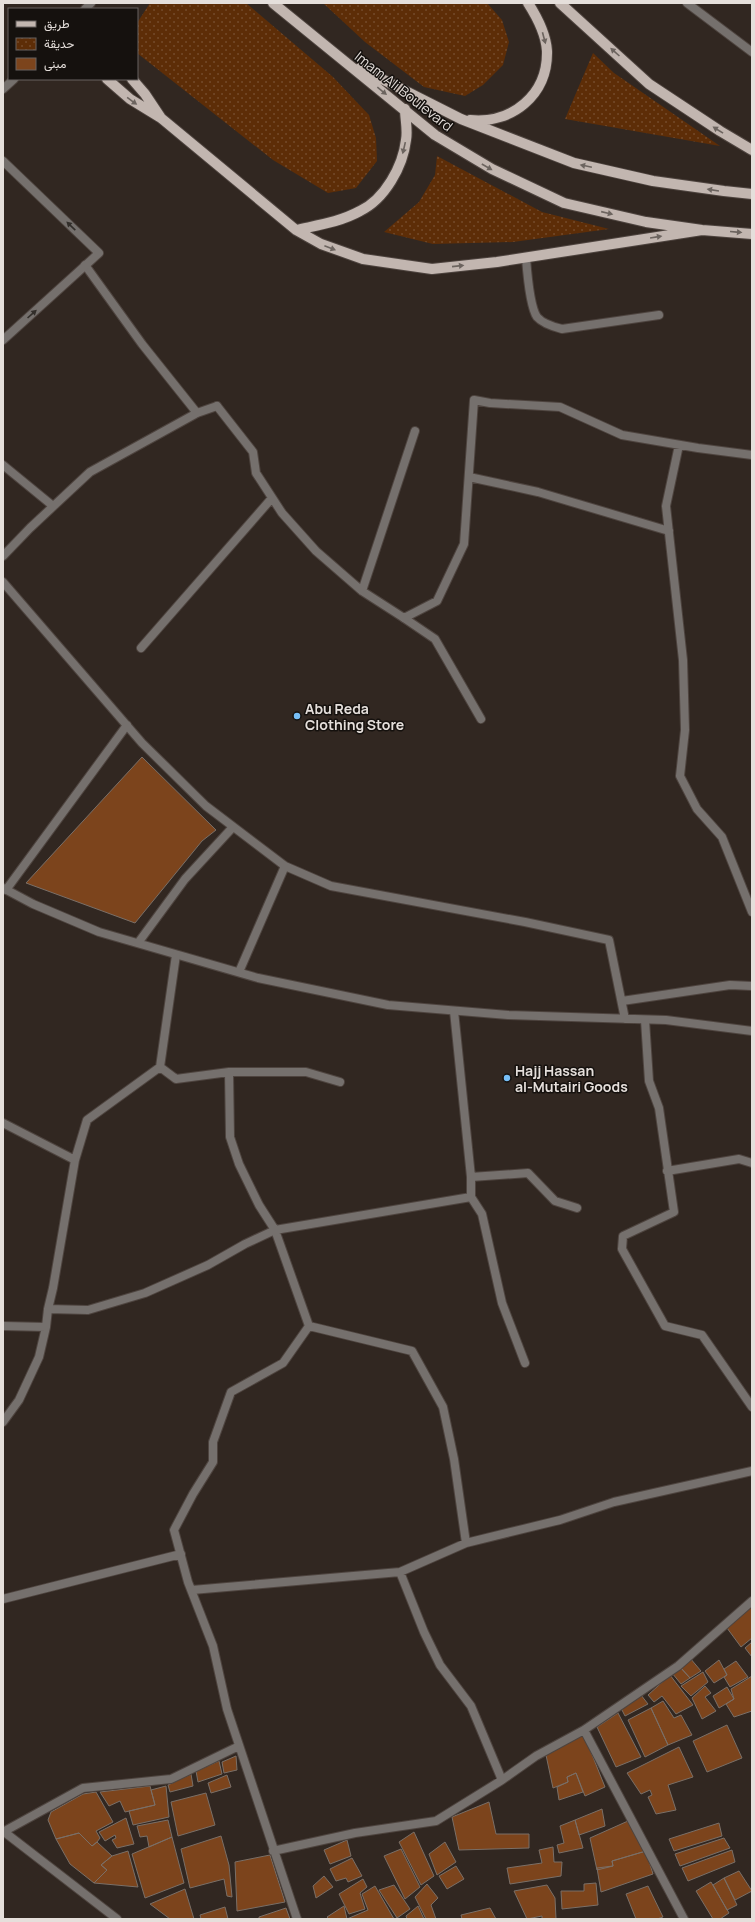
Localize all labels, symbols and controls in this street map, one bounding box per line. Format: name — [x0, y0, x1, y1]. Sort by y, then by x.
legend — [8, 8, 138, 80]
text: طريق — [44, 15, 70, 32]
one-way arrow — [541, 32, 547, 44]
text: حديقة — [44, 35, 74, 52]
street label: Imam Ali Boulevard — [351, 47, 457, 135]
one-way arrow — [609, 48, 620, 57]
text: مبنى — [44, 55, 66, 72]
one-way arrow — [376, 86, 387, 95]
one-way arrow — [127, 97, 138, 105]
one-way arrow — [713, 126, 723, 134]
one-way arrow — [401, 142, 407, 154]
one-way arrow — [579, 162, 592, 168]
one-way arrow — [481, 163, 493, 170]
one-way arrow — [707, 187, 719, 193]
one-way arrow — [601, 211, 614, 217]
one-way arrow — [66, 221, 76, 231]
one-way arrow — [730, 229, 742, 236]
one-way arrow — [649, 234, 662, 240]
one-way arrow — [325, 245, 337, 251]
one-way arrow — [452, 263, 464, 269]
one-way arrow — [27, 309, 37, 318]
place label: Abu Reda Clothing Store — [305, 699, 404, 734]
marker: Abu Reda Clothing Store — [292, 711, 302, 721]
place label: Hajj Hassan al-Mutairi Goods — [515, 1061, 628, 1096]
marker: Hajj Hassan al-Mutairi Goods — [502, 1073, 512, 1083]

